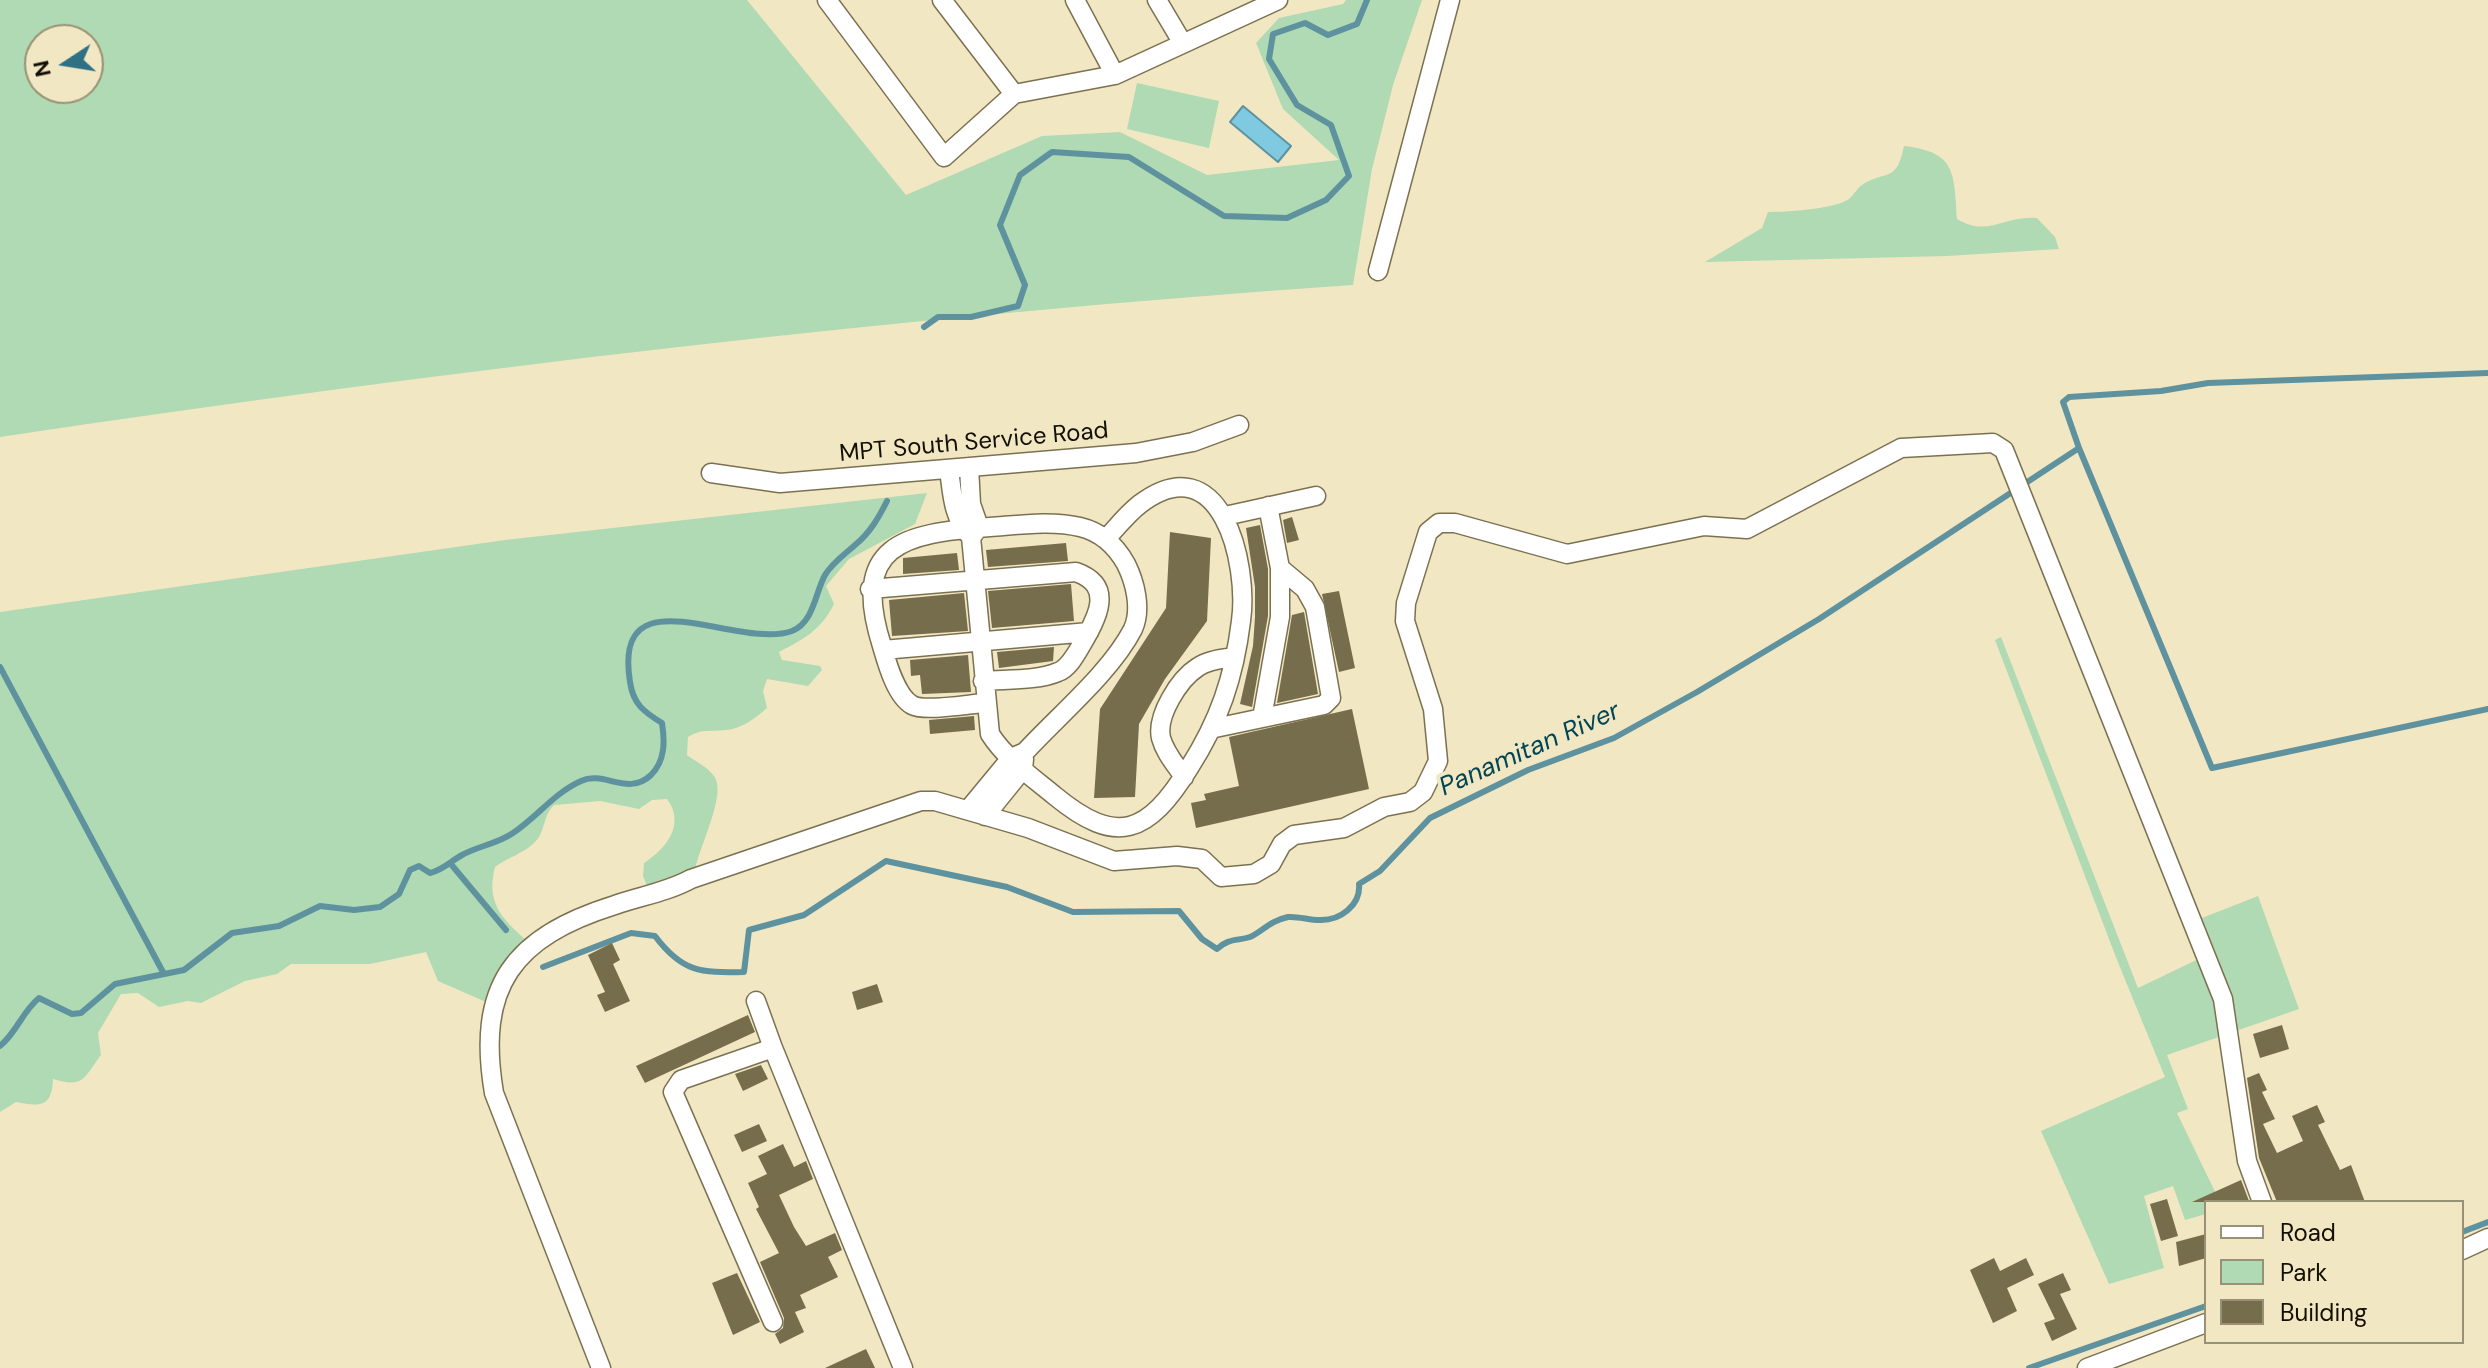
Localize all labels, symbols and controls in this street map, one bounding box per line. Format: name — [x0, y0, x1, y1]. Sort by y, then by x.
north arrow — [24, 24, 104, 104]
text: N — [26, 58, 58, 80]
street label: MPT South Service Road — [838, 417, 1110, 469]
water label: Panamitan River — [1435, 696, 1625, 804]
legend — [2204, 1200, 2464, 1344]
text: Road — [2280, 1217, 2336, 1248]
text: Park — [2280, 1257, 2327, 1288]
text: Building — [2280, 1297, 2367, 1328]

